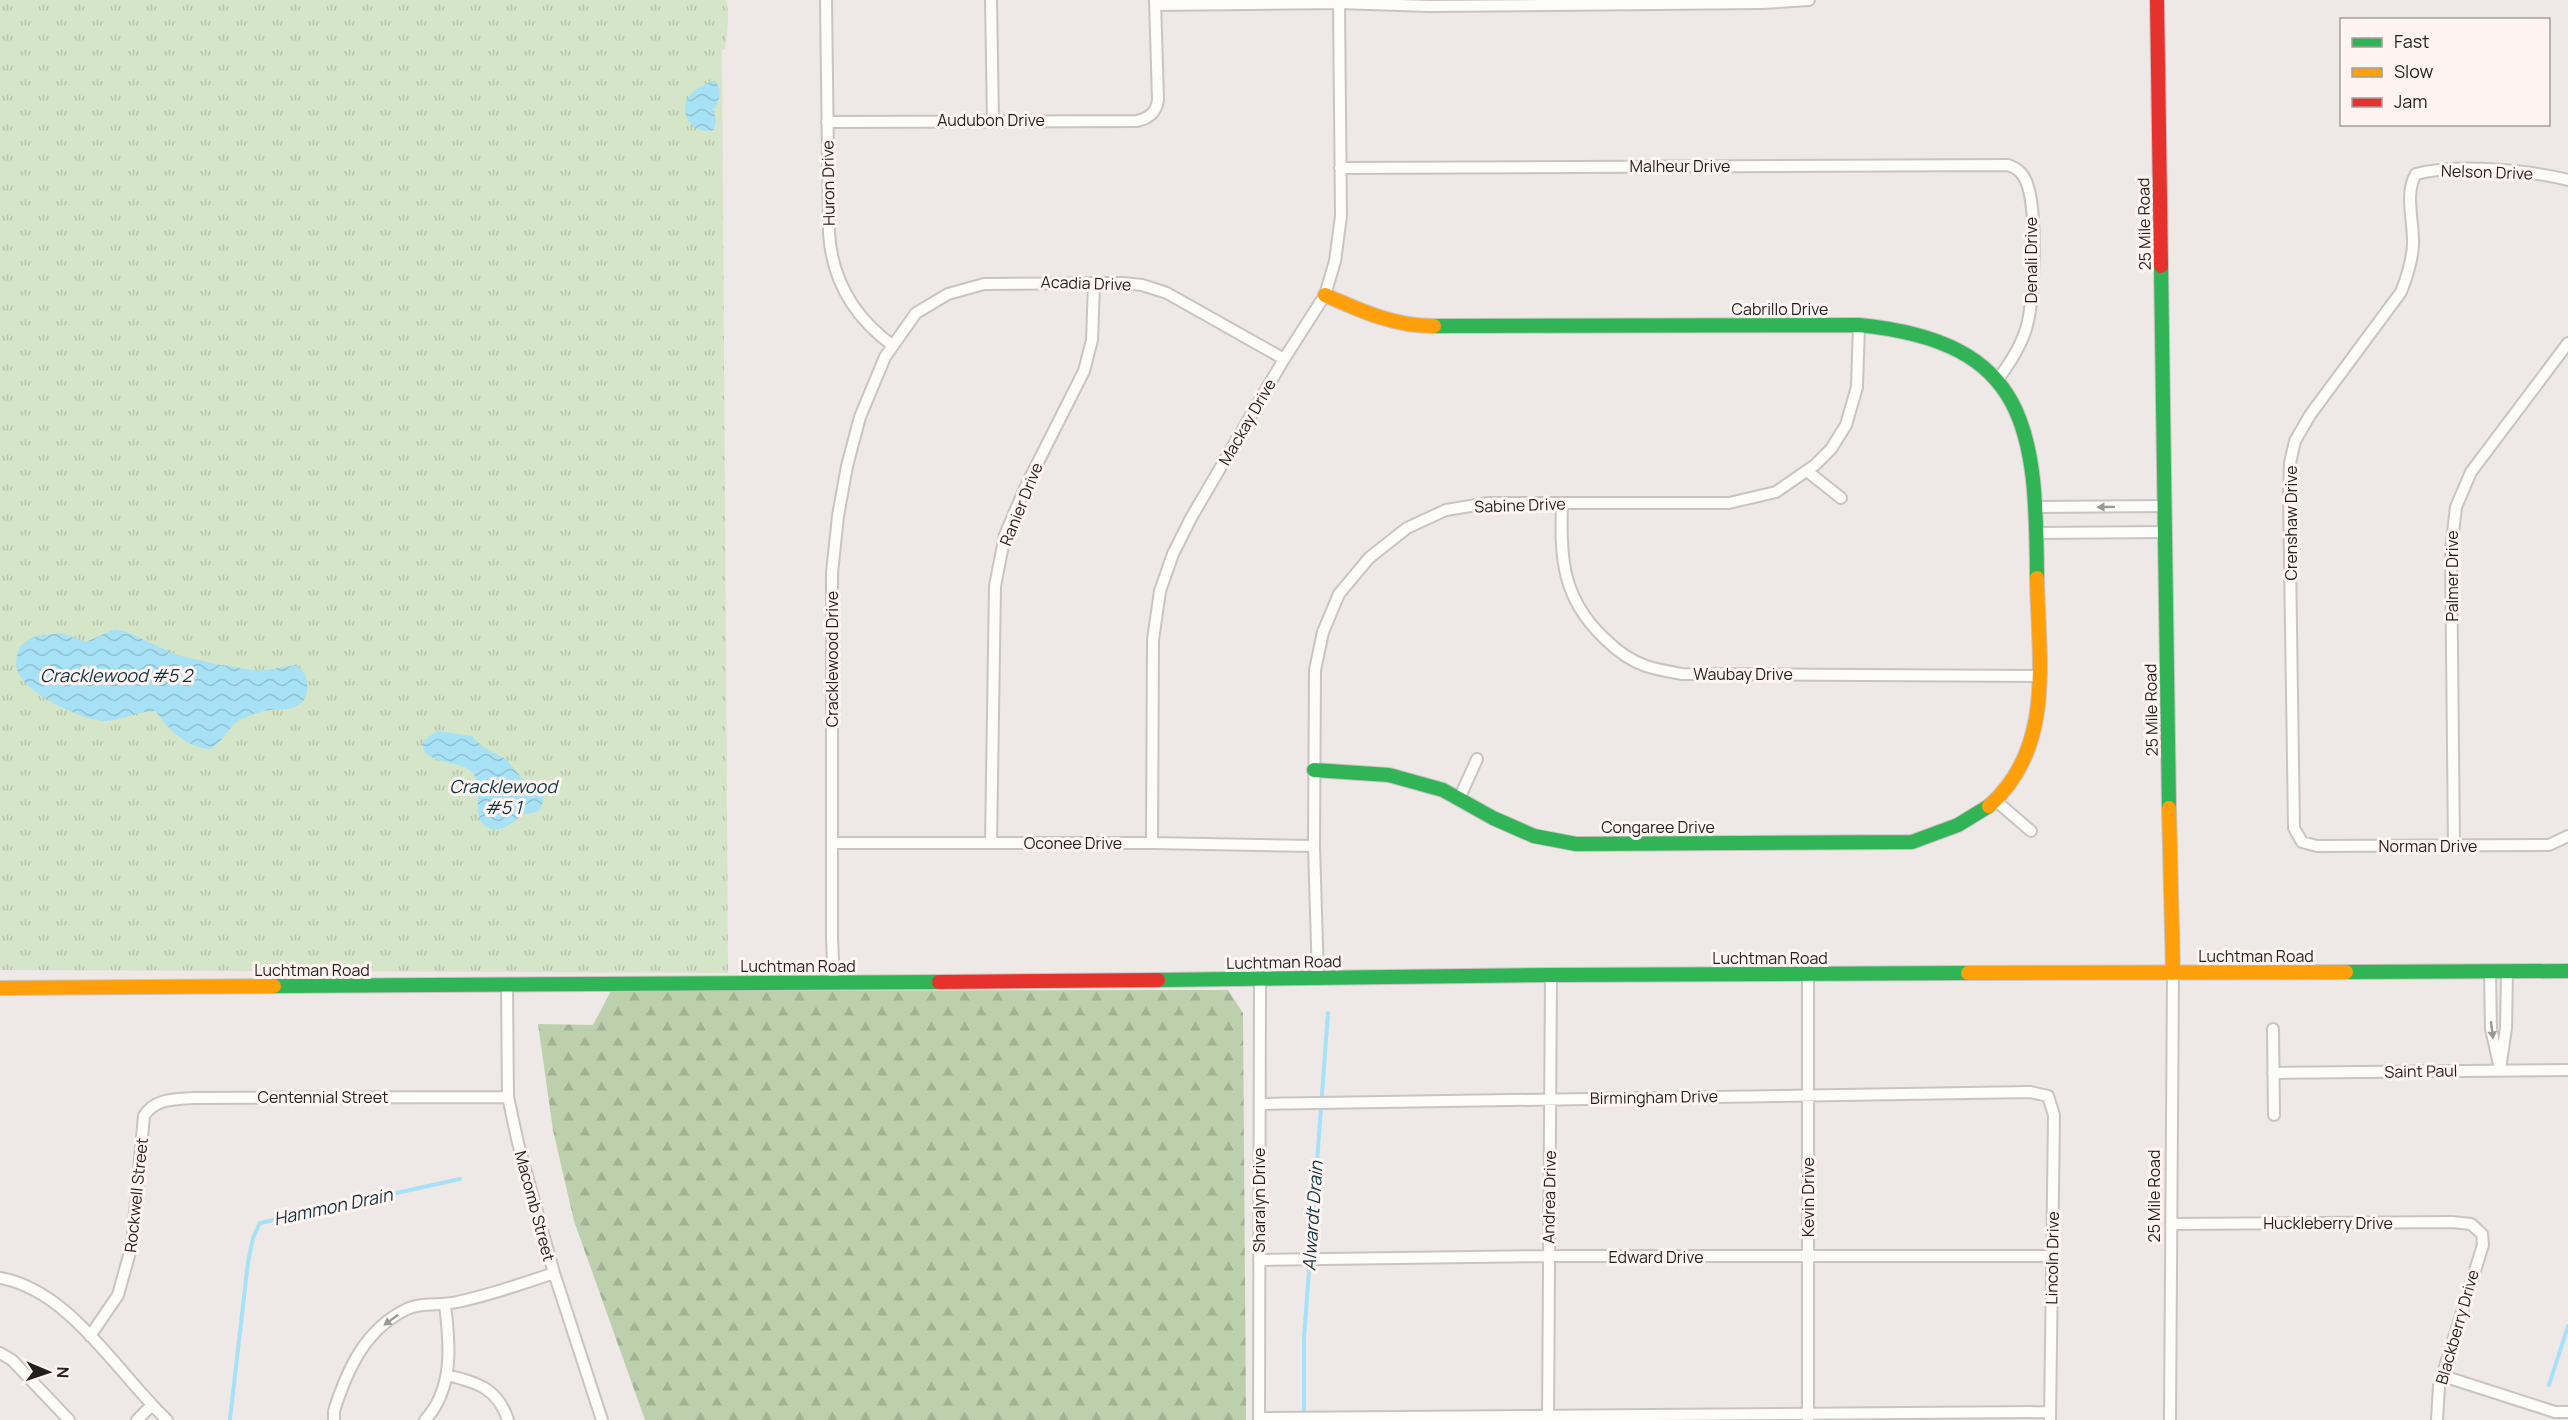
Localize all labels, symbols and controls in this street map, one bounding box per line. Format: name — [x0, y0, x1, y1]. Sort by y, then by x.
legend — [2340, 18, 2550, 126]
text: Fast — [2394, 29, 2429, 53]
text: Slow — [2394, 59, 2434, 83]
text: Jam — [2394, 89, 2428, 113]
street label: Audubon Drive — [937, 109, 1045, 131]
street label: Huron Drive — [816, 140, 840, 226]
street label: Malheur Drive — [1630, 155, 1730, 177]
street label: Nelson Drive — [2441, 159, 2533, 185]
street label: 25 Mile Road — [2132, 177, 2156, 271]
street label: Denali Drive — [2020, 217, 2042, 303]
street label: Acadia Drive — [1040, 270, 1132, 296]
street label: Cabrillo Drive — [1732, 298, 1828, 320]
street label: Mackay Drive — [1213, 375, 1281, 469]
street label: Ranier Drive — [994, 459, 1048, 549]
street label: Crenshaw Drive — [2280, 465, 2302, 581]
street label: Sabine Drive — [1474, 492, 1566, 518]
one-way arrow — [2097, 502, 2116, 511]
street label: Palmer Drive — [2441, 530, 2463, 622]
street label: Cracklewood Drive — [821, 591, 843, 727]
water label: Cracklewood #5 2 — [40, 663, 194, 687]
street label: Waubay Drive — [1693, 663, 1793, 685]
street label: 25 Mile Road — [2139, 663, 2163, 757]
water label: Cracklewood #5 1 — [449, 774, 559, 819]
street label: Congaree Drive — [1601, 816, 1715, 838]
street label: Oconee Drive — [1024, 832, 1122, 854]
street label: Norman Drive — [2379, 835, 2477, 857]
street label: Luchtman Road — [2198, 945, 2314, 967]
street label: Luchtman Road — [1712, 947, 1828, 969]
street label: Luchtman Road — [1226, 950, 1342, 974]
street label: Luchtman Road — [740, 955, 856, 977]
street label: Luchtman Road — [254, 959, 370, 981]
one-way arrow — [2488, 1021, 2497, 1040]
street label: Saint Paul — [2384, 1059, 2458, 1083]
street label: Birmingham Drive — [1590, 1085, 1718, 1109]
street label: Centennial Street — [258, 1086, 388, 1108]
street label: Rockwell Street — [119, 1137, 153, 1253]
street label: Macomb Street — [510, 1148, 560, 1264]
street label: Sharalyn Drive — [1248, 1148, 1270, 1252]
street label: Andrea Drive — [1537, 1150, 1561, 1244]
street label: 25 Mile Road — [2143, 1150, 2165, 1242]
street label: Kevin Drive — [1797, 1157, 1819, 1237]
water label: Alwardt Drain — [1296, 1159, 1328, 1272]
water label: Hammon Drain — [271, 1181, 396, 1230]
street label: Lincoln Drive — [2040, 1211, 2064, 1305]
street label: Huckleberry Drive — [2263, 1212, 2393, 1234]
street label: Edward Drive — [1609, 1246, 1703, 1268]
street label: Blackberry Drive — [2430, 1267, 2484, 1387]
one-way arrow — [384, 1314, 399, 1326]
north arrow — [18, 1342, 78, 1402]
text: N — [52, 1366, 74, 1379]

